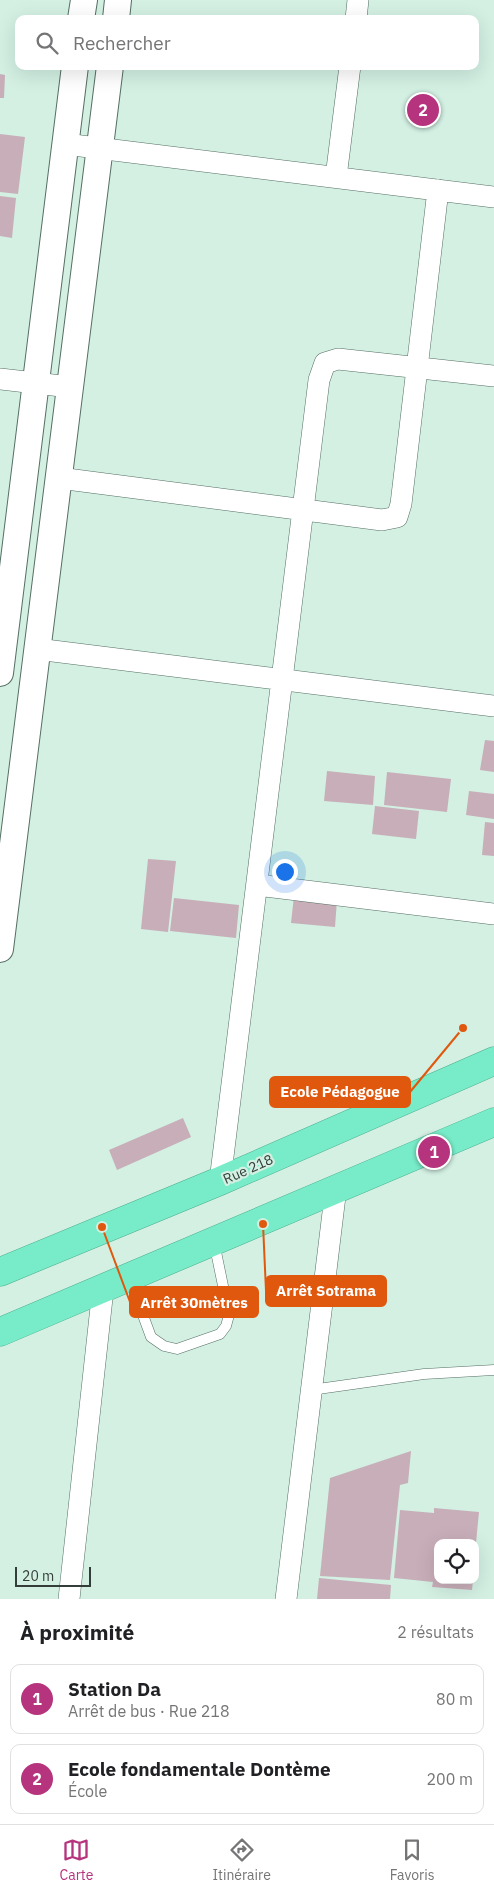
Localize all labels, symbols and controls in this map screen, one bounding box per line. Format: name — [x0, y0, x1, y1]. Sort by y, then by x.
search box — [15, 15, 479, 70]
icon: search — [33, 29, 61, 57]
text: Rechercher — [73, 31, 171, 55]
pin: 2 — [407, 91, 439, 129]
your location — [272, 859, 298, 885]
callout: Ecole Pédagogue — [270, 1077, 410, 1107]
text: Ecole Pédagogue — [280, 1082, 400, 1101]
pin: 1 — [418, 1133, 450, 1171]
street label: Rue 218 — [220, 1150, 276, 1188]
callout: Arrêt Sotrama — [266, 1276, 386, 1306]
text: Arrêt Sotrama — [276, 1281, 376, 1300]
callout: Arrêt 30mètres — [130, 1287, 258, 1317]
text: Arrêt 30mètres — [140, 1293, 248, 1312]
map controls — [434, 1539, 479, 1584]
button: locate — [434, 1539, 479, 1584]
scale bar — [15, 1564, 91, 1587]
text: 20 m — [22, 1567, 54, 1585]
text: À proximité — [20, 1618, 134, 1646]
text: 2 résultats — [397, 1622, 474, 1642]
text: Station Da — [68, 1677, 161, 1701]
text: 1 — [32, 1689, 42, 1709]
text: 80 m — [436, 1689, 473, 1709]
text: Arrêt de bus · Rue 218 — [68, 1701, 230, 1721]
text: Ecole fondamentale Dontème — [68, 1757, 331, 1781]
text: 2 — [32, 1769, 42, 1789]
text: 200 m — [426, 1769, 473, 1789]
text: École — [68, 1781, 107, 1801]
tab: Carte — [59, 1836, 93, 1884]
tab: Itinéraire — [212, 1836, 271, 1884]
tab: Favoris — [390, 1836, 435, 1884]

